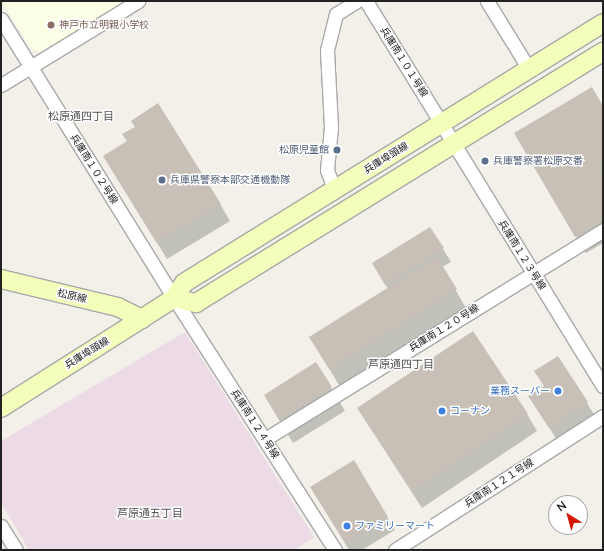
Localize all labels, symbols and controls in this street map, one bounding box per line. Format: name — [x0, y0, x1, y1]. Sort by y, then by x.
place label: 神戸市立明親小学校 — [59, 19, 149, 31]
marker: 神戸市立明親小学校 — [46, 20, 56, 30]
street label: 兵庫南１０１号線 — [378, 25, 430, 99]
district label: 松原通四丁目 — [48, 109, 114, 123]
street label: 兵庫南１０２号線 — [68, 132, 120, 206]
street label: 兵庫埠頭線 — [362, 140, 410, 176]
place label: 松原児童館 — [279, 144, 329, 156]
marker: 松原児童館 — [332, 145, 342, 155]
place label: 兵庫警察署松原交番 — [493, 155, 583, 167]
marker: 兵庫警察署松原交番 — [480, 156, 490, 166]
place label: 兵庫県警察本部交通機動隊 — [170, 174, 290, 186]
marker: 兵庫県警察本部交通機動隊 — [157, 175, 167, 185]
street label: 兵庫南１２３号線 — [496, 218, 548, 292]
street label: 松原線 — [56, 287, 88, 305]
street label: 兵庫南１２０号線 — [407, 302, 481, 354]
street label: 兵庫埠頭線 — [63, 335, 111, 371]
district label: 芦原通四丁目 — [368, 357, 434, 371]
place label: 業務スーパー — [490, 385, 550, 397]
marker: 業務スーパー — [553, 386, 563, 396]
street label: 兵庫南１２４号線 — [228, 387, 282, 461]
place label: コーナン — [450, 405, 490, 417]
marker: コーナン — [437, 406, 447, 416]
street label: 兵庫南１２１号線 — [462, 456, 536, 510]
north arrow — [548, 495, 588, 535]
text: N — [554, 498, 568, 514]
district label: 芦原通五丁目 — [117, 506, 183, 520]
place label: ファミリーマート — [355, 520, 435, 532]
marker: ファミリーマート — [342, 521, 352, 531]

